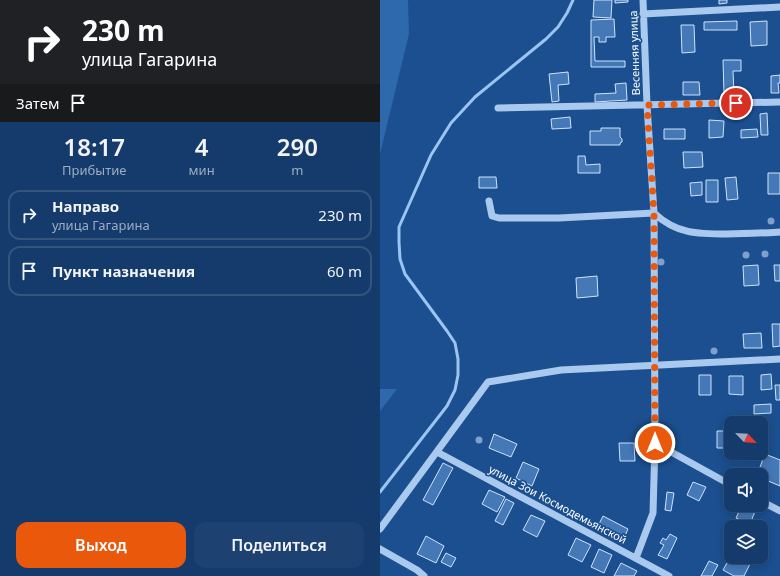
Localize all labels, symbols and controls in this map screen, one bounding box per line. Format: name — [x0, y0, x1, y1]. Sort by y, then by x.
street label: Весенняя улица — [625, 10, 643, 96]
text: 230 m — [82, 11, 165, 49]
icon: right — [16, 16, 68, 68]
text: улица Гагарина — [82, 47, 217, 71]
pin — [719, 86, 753, 120]
icon: arrive — [67, 92, 89, 114]
icon: arrive — [725, 92, 747, 114]
text: Затем — [16, 93, 59, 113]
text: 18:17 — [64, 130, 125, 163]
text: 4 — [195, 130, 208, 163]
text: 290 — [277, 130, 318, 163]
text: Прибытие — [62, 161, 127, 179]
text: мин — [189, 161, 215, 179]
text: m — [291, 161, 303, 179]
text: Направо — [52, 196, 119, 216]
icon: right — [18, 204, 40, 226]
text: 230 m — [318, 205, 362, 225]
text: улица Гагарина — [52, 216, 150, 234]
icon: arrive — [18, 260, 40, 282]
text: Пункт назначения — [52, 261, 195, 281]
text: 60 m — [327, 261, 362, 281]
north arrow — [724, 416, 768, 460]
map controls — [724, 416, 768, 564]
position arrow — [634, 422, 676, 464]
street label: улица Зои Космодемьянской — [486, 461, 630, 547]
button: sound — [724, 468, 768, 512]
button: layers — [724, 520, 768, 564]
button: Выход — [16, 522, 186, 568]
button: Поделиться — [194, 522, 364, 568]

